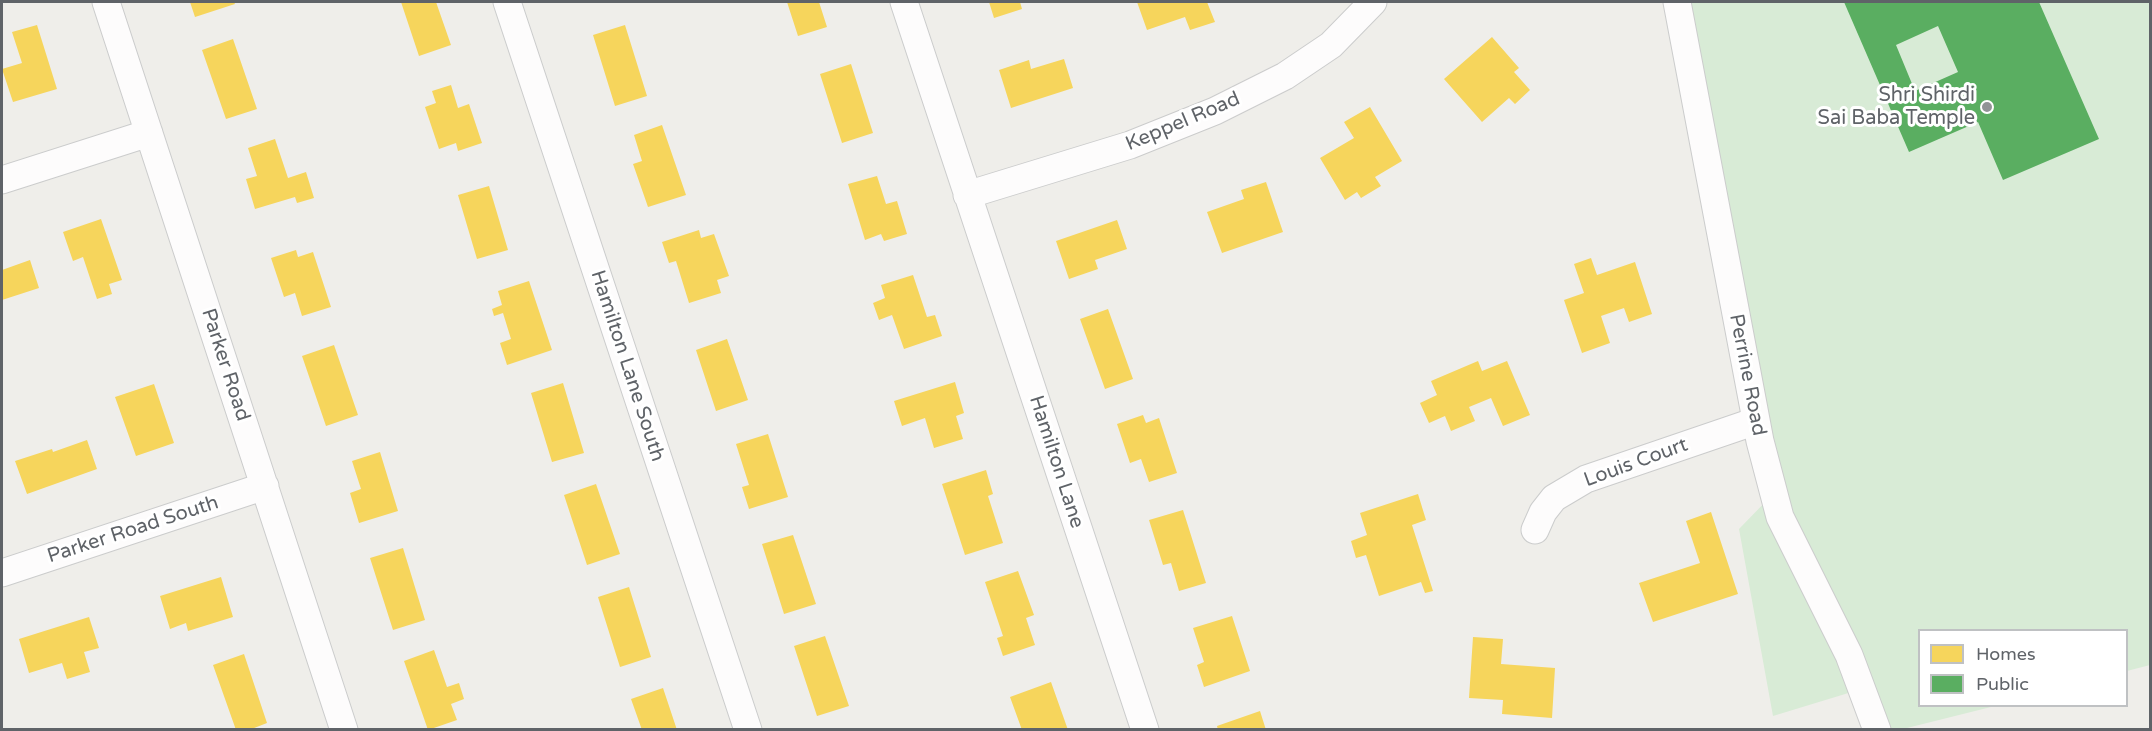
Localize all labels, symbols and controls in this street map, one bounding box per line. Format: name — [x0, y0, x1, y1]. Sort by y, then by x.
place label: Shri Shirdi Sai Baba Temple — [1818, 84, 1975, 131]
street label: Keppel Road — [1122, 87, 1244, 157]
marker: Shri Shirdi Sai Baba Temple — [1980, 100, 1994, 114]
street label: Hamilton Lane South — [585, 267, 669, 465]
street label: Parker Road — [196, 306, 254, 424]
street label: Perrine Road — [1723, 312, 1771, 438]
street label: Hamilton Lane — [1023, 393, 1089, 531]
street label: Louis Court — [1581, 433, 1691, 493]
street label: Parker Road South — [44, 491, 222, 569]
legend — [1918, 629, 2128, 707]
text: Homes — [1976, 643, 2036, 665]
text: Public — [1976, 673, 2029, 695]

